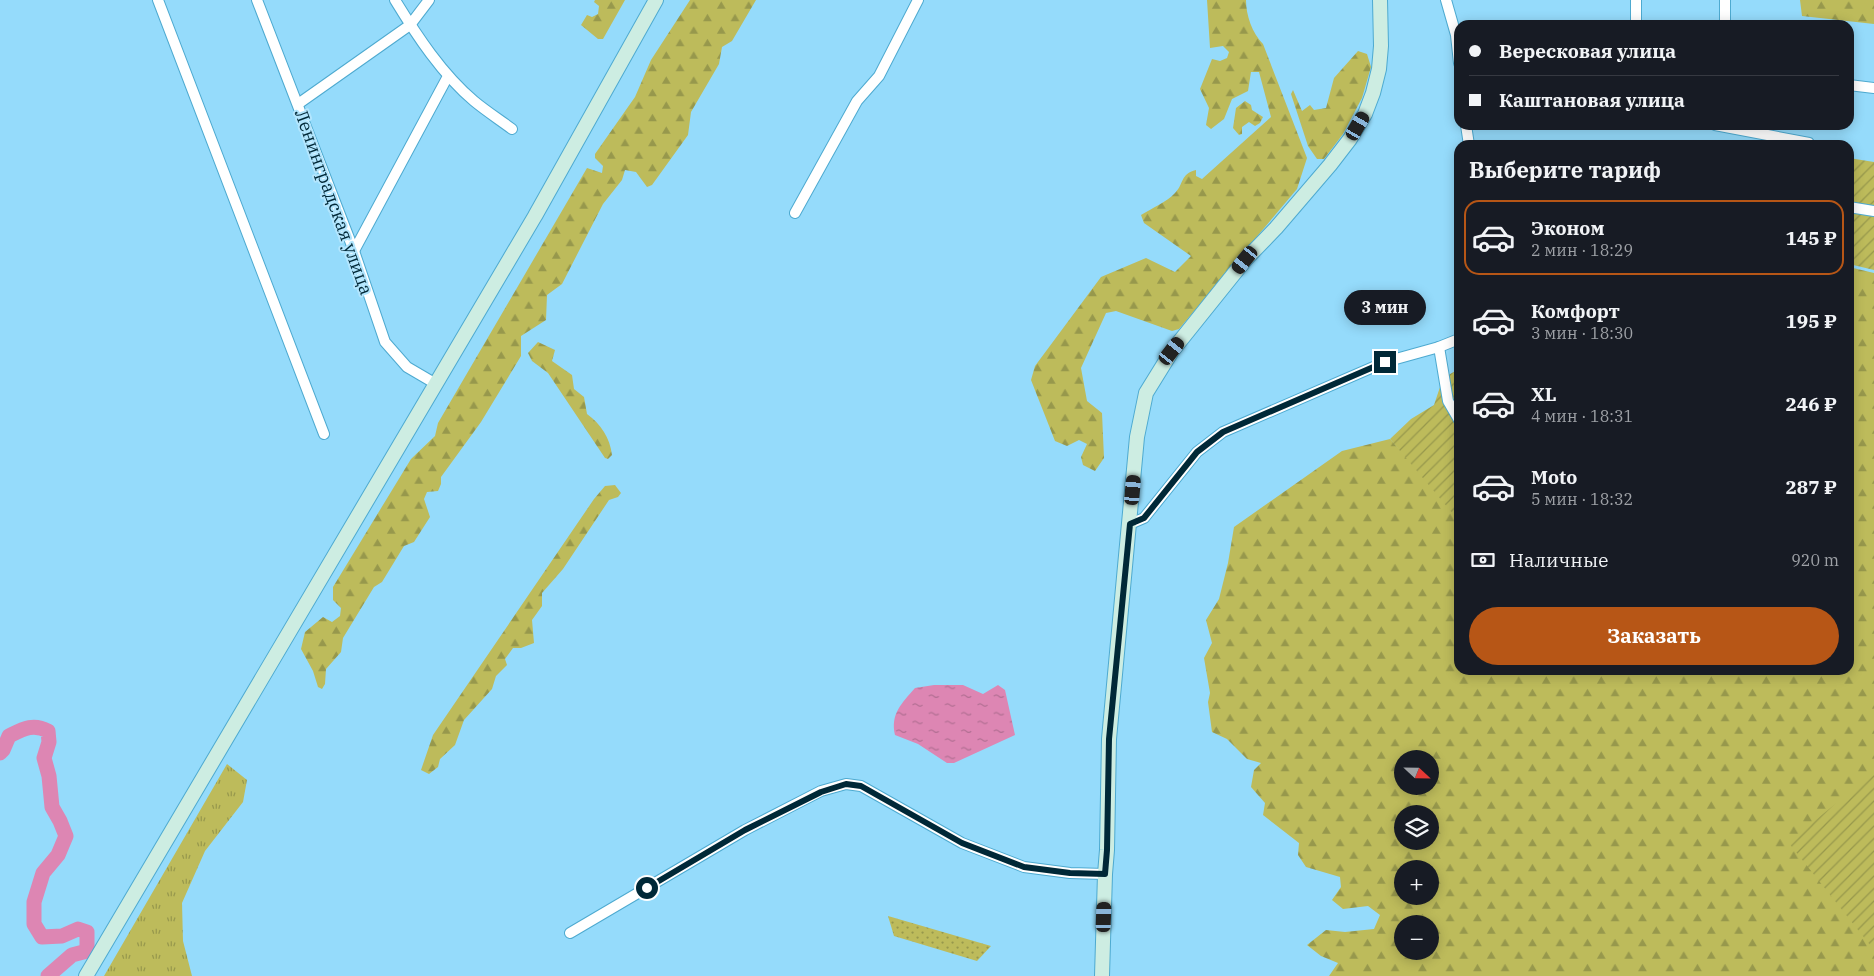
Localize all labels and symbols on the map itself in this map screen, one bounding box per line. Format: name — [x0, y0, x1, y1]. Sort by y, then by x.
street label: Ленинградская улица — [290, 106, 378, 298]
car — [1344, 109, 1371, 143]
car — [1229, 244, 1260, 276]
callout: 3 мин — [1344, 290, 1426, 324]
car — [1156, 335, 1187, 367]
route end — [1374, 351, 1396, 373]
car — [1124, 474, 1141, 506]
north arrow — [1394, 750, 1439, 795]
route start — [636, 877, 658, 899]
car — [1095, 902, 1112, 932]

